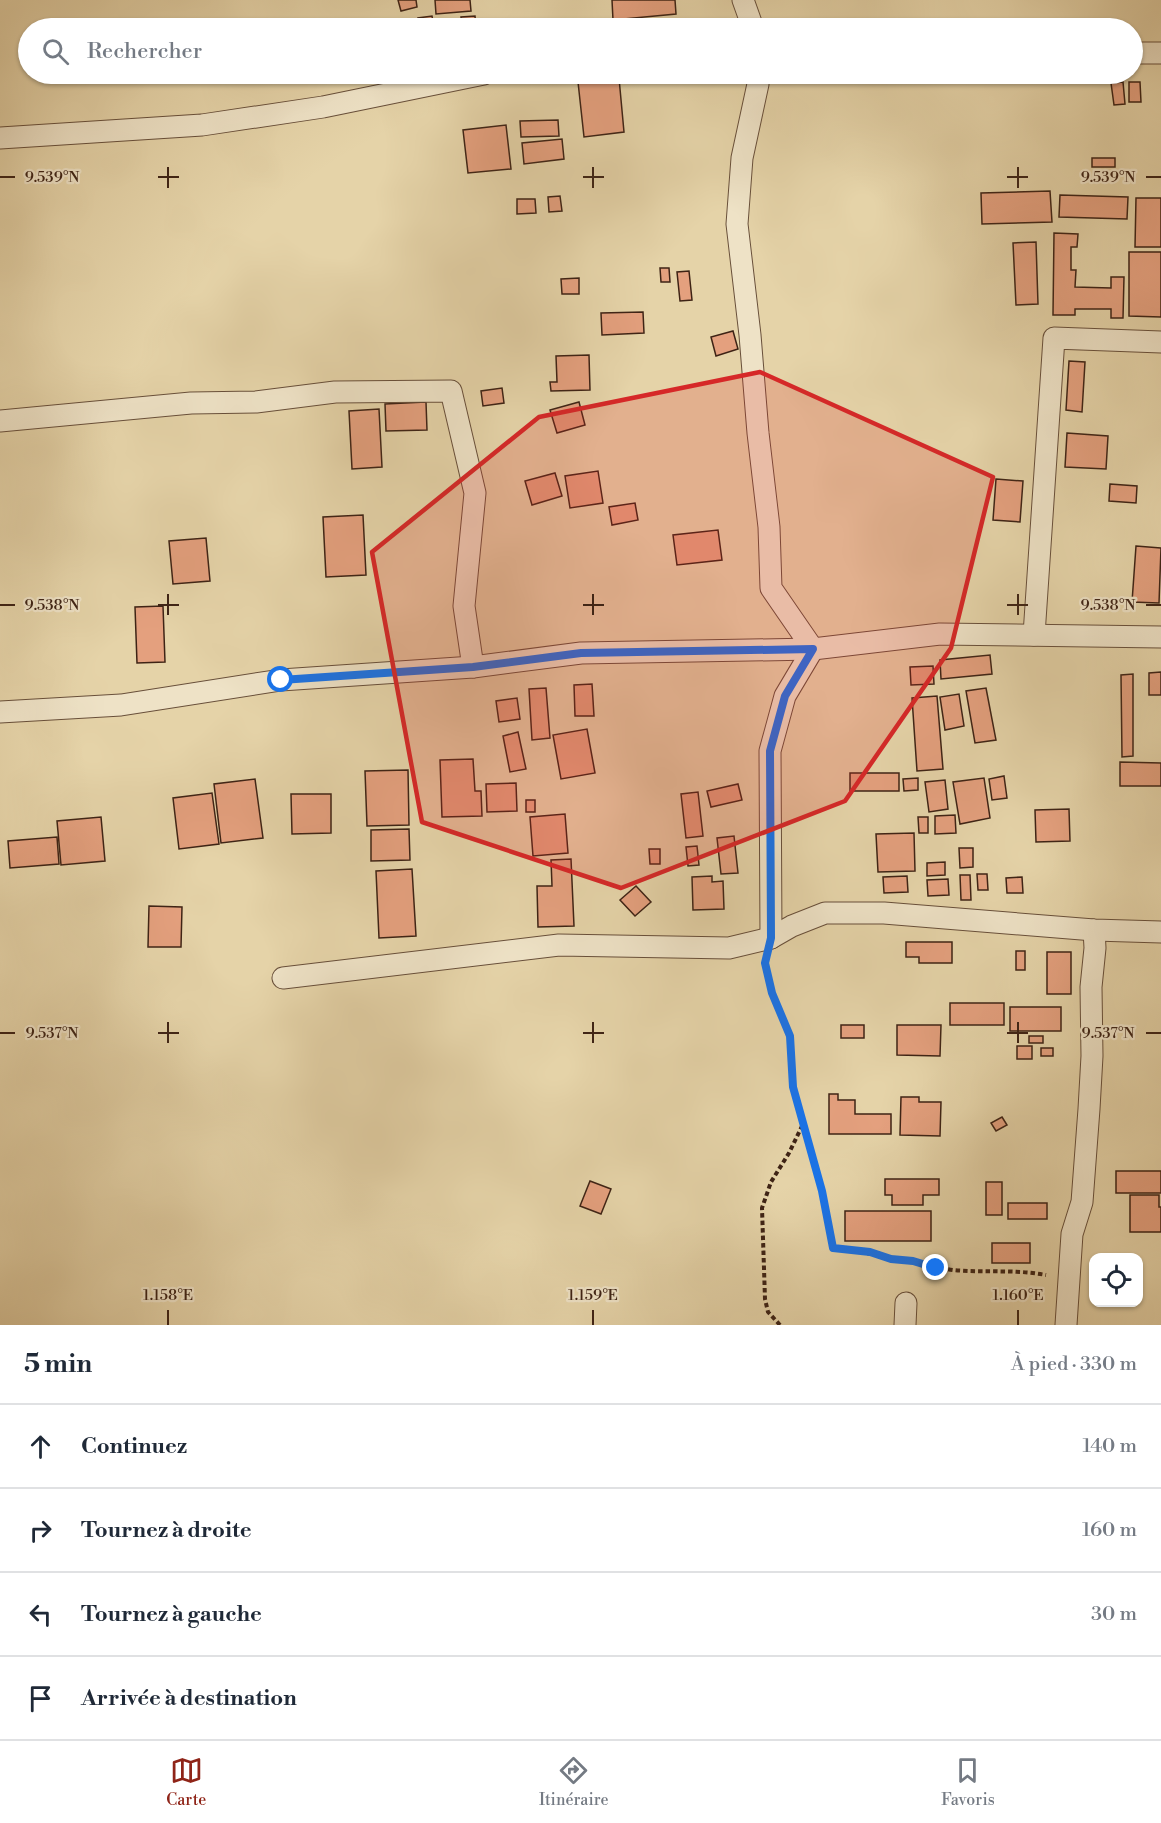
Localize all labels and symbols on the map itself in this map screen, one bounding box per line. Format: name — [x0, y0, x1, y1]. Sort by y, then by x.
text: 9.539°N — [25, 168, 79, 187]
text: 9.539°N — [1081, 168, 1135, 187]
text: 9.538°N — [25, 596, 79, 615]
text: 9.538°N — [1081, 596, 1135, 615]
route start — [267, 666, 293, 692]
text: 9.537°N — [26, 1024, 78, 1043]
text: 9.537°N — [1082, 1024, 1134, 1043]
route end — [922, 1254, 948, 1280]
text: 1.158°E — [143, 1286, 193, 1305]
text: 1.159°E — [568, 1286, 618, 1305]
text: 1.160°E — [992, 1286, 1044, 1305]

